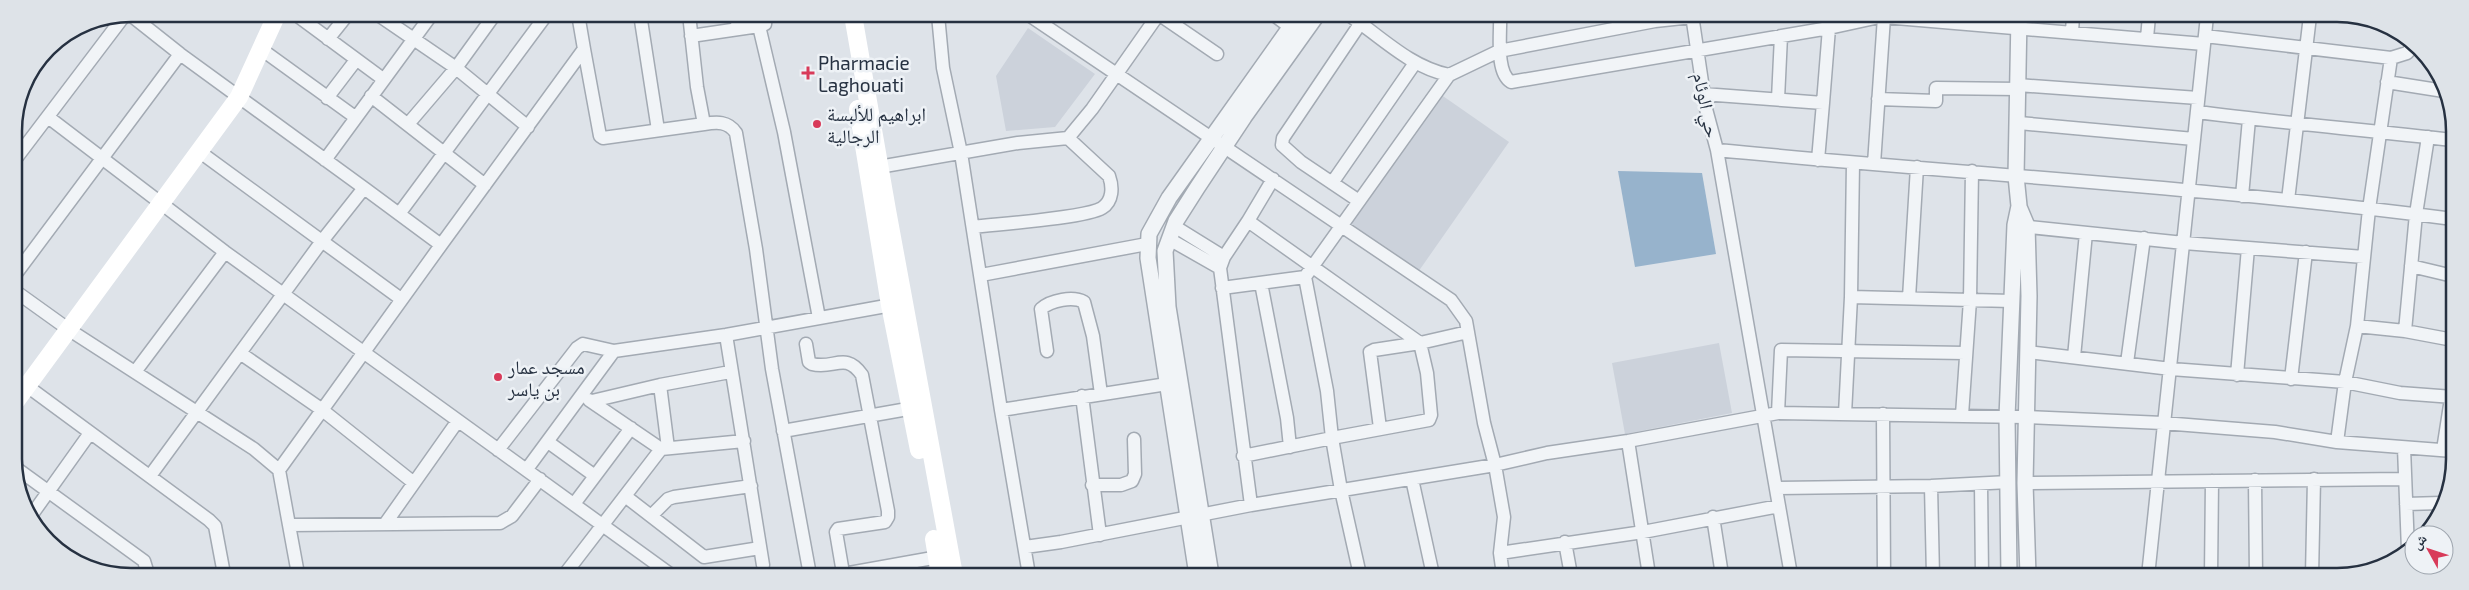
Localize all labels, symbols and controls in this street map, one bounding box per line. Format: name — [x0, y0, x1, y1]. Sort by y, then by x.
place label: Pharmacie Laghouati — [818, 51, 910, 96]
marker: Pharmacie Laghouati — [802, 67, 814, 79]
street label: حي الوئام — [1684, 70, 1725, 141]
place label: ابراهيم للألبسة الرجالية — [827, 102, 926, 148]
marker: ابراهيم للألبسة الرجالية — [811, 118, 823, 130]
place label: مسجد عمار بن ياسر — [507, 355, 585, 401]
marker: مسجد عمار بن ياسر — [492, 371, 504, 383]
north arrow — [2404, 525, 2454, 575]
text: ش — [2407, 530, 2431, 553]

